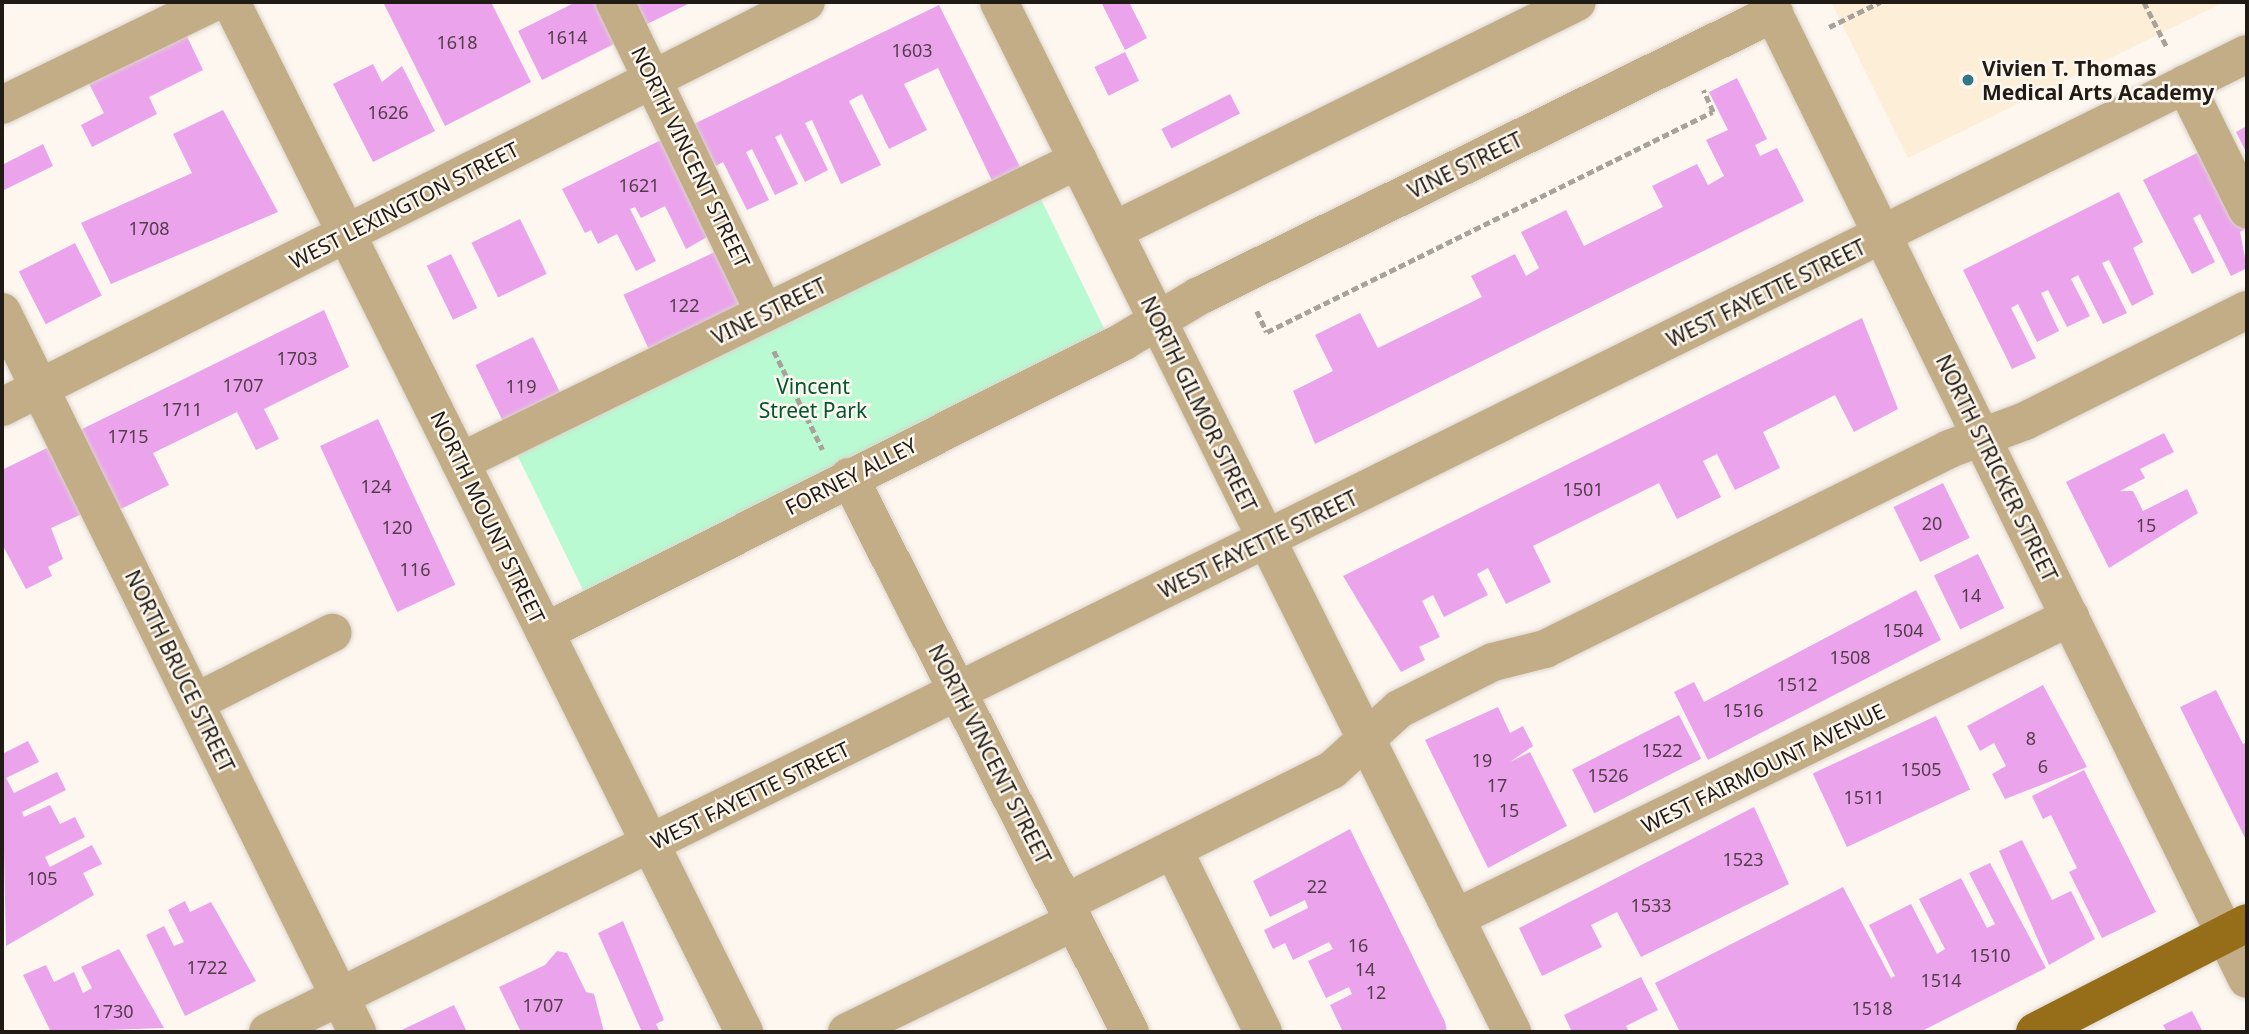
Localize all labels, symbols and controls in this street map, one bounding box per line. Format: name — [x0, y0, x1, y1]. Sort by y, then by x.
house number: 1614 — [546, 26, 588, 48]
house number: 1618 — [436, 31, 478, 53]
house number: 1603 — [891, 39, 933, 61]
street label: NORTH VINCENT STREET — [626, 42, 756, 272]
place label: Vivien T. Thomas Medical Arts Academy — [1982, 55, 2214, 105]
marker: Vivien T. Thomas Medical Arts Academy — [1960, 72, 1976, 88]
house number: 1626 — [367, 101, 409, 123]
street label: VINE STREET — [1404, 126, 1526, 204]
street label: WEST LEXINGTON STREET — [285, 136, 523, 274]
house number: 1621 — [618, 174, 660, 196]
house number: 1708 — [128, 217, 170, 239]
street label: WEST FAYETTE STREET — [1662, 234, 1870, 352]
street label: VINE STREET — [708, 272, 830, 350]
street label: NORTH GILMOR STREET — [1136, 292, 1262, 516]
house number: 122 — [669, 294, 699, 316]
house number: 1703 — [276, 347, 318, 369]
street label: NORTH STRICKER STREET — [1931, 350, 2063, 586]
park label: Vincent Street Park — [759, 373, 867, 423]
house number: 1707 — [222, 374, 264, 396]
house number: 119 — [506, 375, 536, 397]
house number: 1711 — [161, 398, 203, 420]
street label: NORTH MOUNT STREET — [426, 407, 550, 627]
house number: 1715 — [107, 425, 149, 447]
street label: FORNEY ALLEY — [781, 432, 921, 520]
house number: 124 — [361, 475, 391, 497]
house number: 1501 — [1562, 478, 1604, 500]
street label: WEST FAYETTE STREET — [1154, 485, 1362, 603]
house number: 20 — [1922, 512, 1942, 534]
house number: 15 — [2136, 514, 2156, 536]
house number: 120 — [382, 516, 412, 538]
house number: 116 — [400, 558, 430, 580]
street label: NORTH BRUCE STREET — [120, 566, 240, 776]
house number: 14 — [1961, 584, 1981, 606]
house number: 1504 — [1882, 619, 1924, 641]
street label: NORTH VINCENT STREET — [924, 640, 1056, 868]
house number: 1508 — [1829, 646, 1871, 668]
house number: 1512 — [1776, 673, 1818, 695]
street label: WEST FAIRMOUNT AVENUE — [1637, 698, 1889, 838]
house number: 1516 — [1722, 699, 1764, 721]
house number: 8 — [2026, 727, 2036, 749]
street label: WEST FAYETTE STREET — [646, 736, 854, 854]
house number: 1522 — [1641, 739, 1683, 761]
house number: 19 — [1472, 749, 1492, 771]
house number: 6 — [2038, 755, 2048, 777]
house number: 1505 — [1900, 758, 1942, 780]
house number: 1526 — [1587, 764, 1629, 786]
house number: 17 — [1487, 774, 1507, 796]
house number: 1511 — [1843, 786, 1885, 808]
house number: 15 — [1499, 799, 1519, 821]
house number: 1523 — [1722, 848, 1764, 870]
house number: 105 — [27, 867, 57, 889]
house number: 22 — [1307, 875, 1327, 897]
house number: 1533 — [1630, 894, 1672, 916]
house number: 16 — [1348, 934, 1368, 956]
house number: 1510 — [1969, 944, 2011, 966]
house number: 1722 — [186, 956, 228, 978]
house number: 14 — [1355, 958, 1375, 980]
house number: 1514 — [1920, 969, 1962, 991]
house number: 12 — [1366, 981, 1386, 1003]
house number: 1707 — [522, 994, 564, 1016]
house number: 1518 — [1851, 997, 1893, 1019]
house number: 1730 — [92, 1000, 134, 1022]

